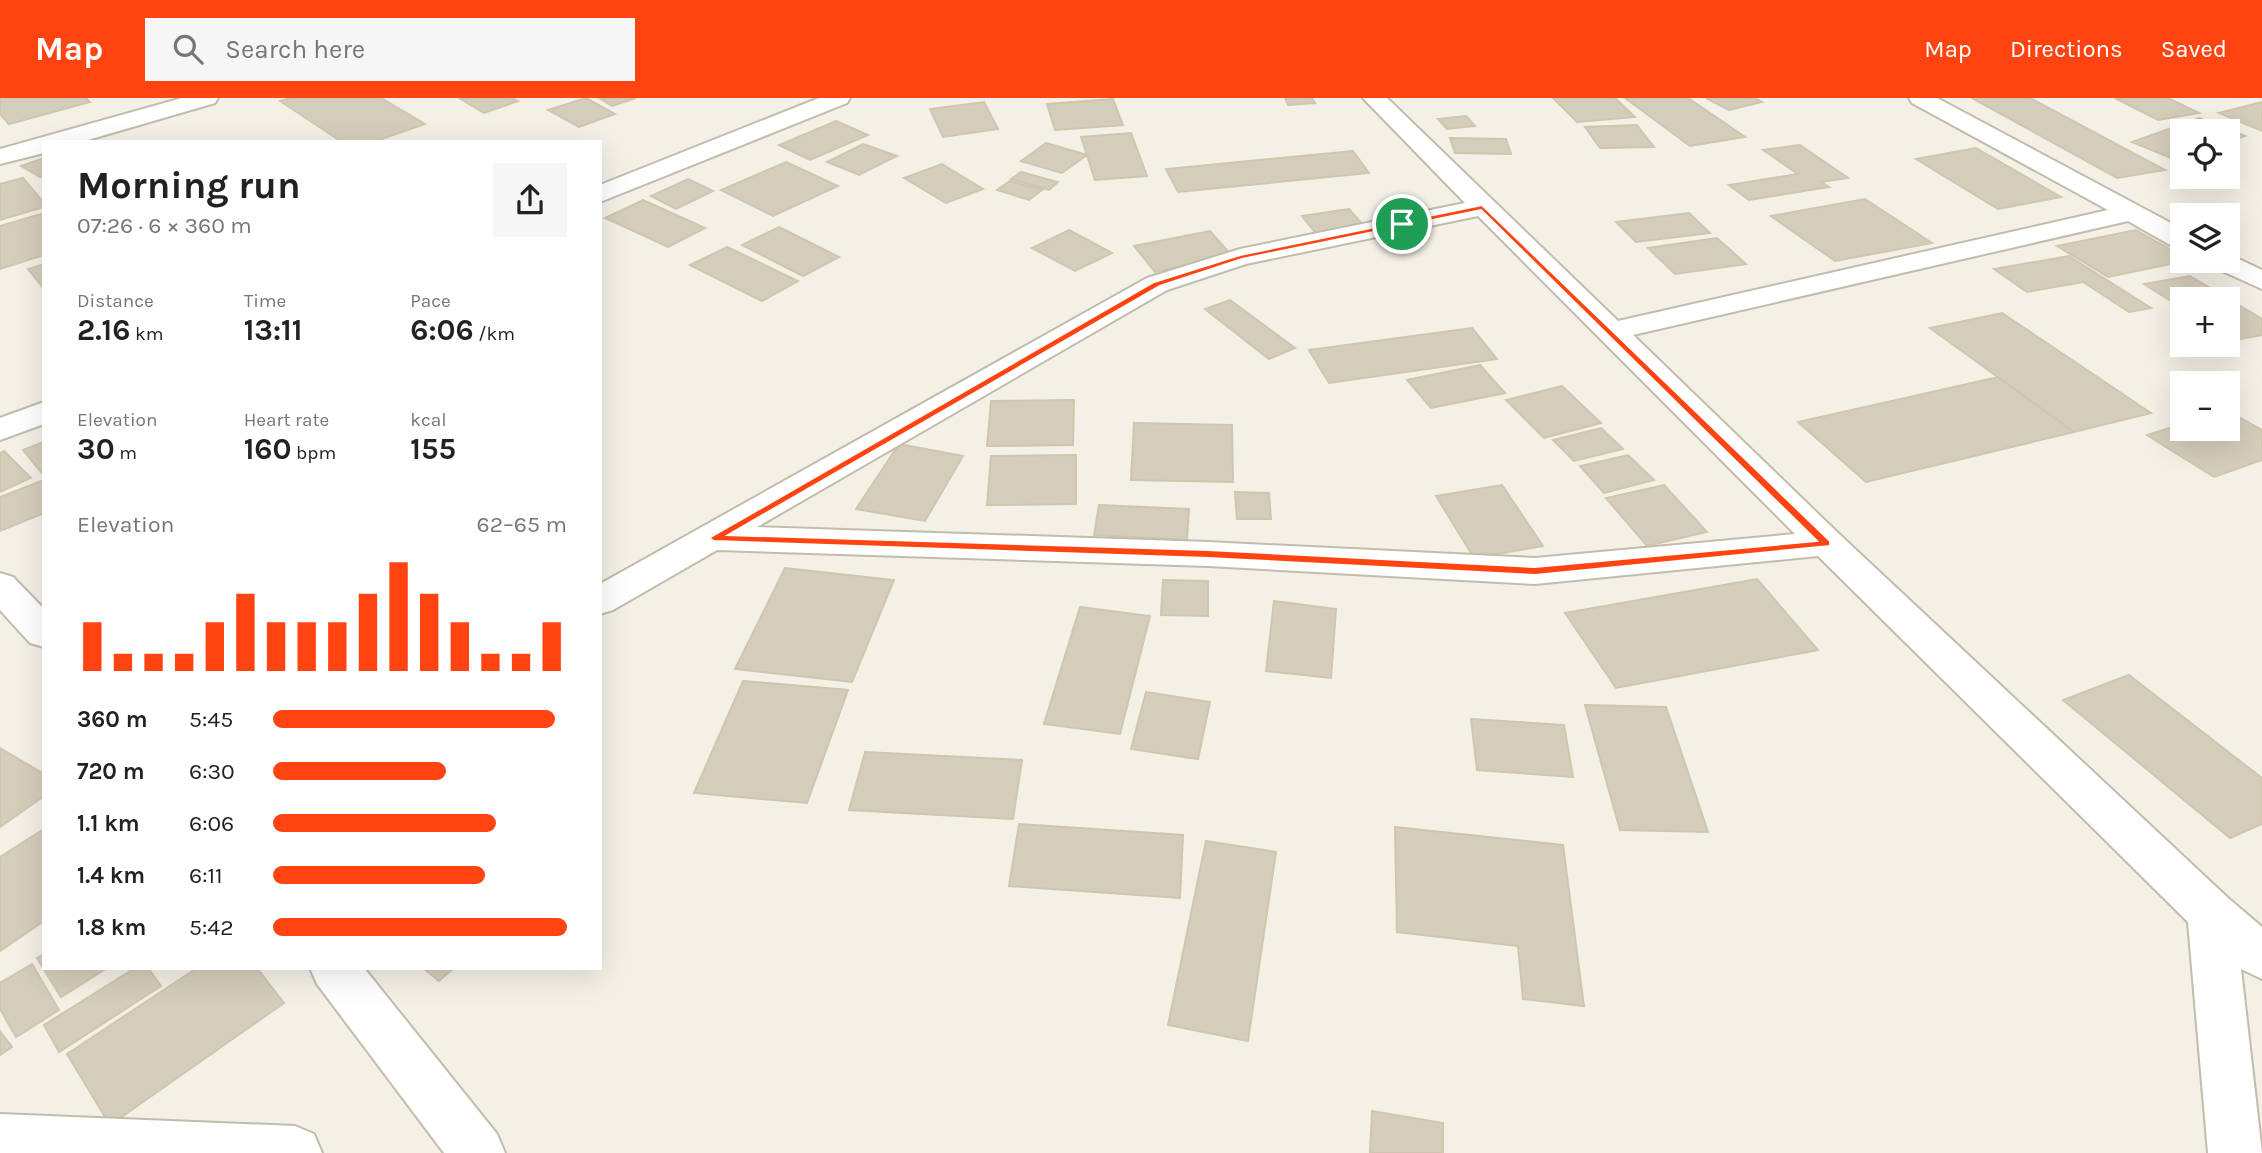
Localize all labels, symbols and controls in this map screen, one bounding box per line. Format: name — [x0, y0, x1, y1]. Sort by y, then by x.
search box — [145, 18, 635, 81]
text: Map — [35, 30, 103, 68]
icon: search — [169, 30, 207, 68]
text: Search here — [225, 34, 365, 65]
text: Map — [1924, 35, 1972, 63]
text: Directions — [2010, 35, 2123, 63]
text: Saved — [2161, 35, 2227, 63]
map controls — [2170, 119, 2240, 441]
button: locate — [2170, 119, 2240, 189]
text: Morning run — [77, 163, 301, 208]
button: share — [493, 163, 567, 237]
pin — [1372, 194, 1432, 254]
button: layers — [2170, 203, 2240, 273]
icon: arrive — [1383, 205, 1421, 243]
text: 07:26 · 6 × 360 m — [77, 212, 252, 239]
button: + — [2170, 287, 2240, 357]
text: Distance — [77, 290, 154, 312]
text: Time — [244, 290, 286, 312]
text: Pace — [410, 290, 451, 312]
text: 2.16 — [77, 312, 131, 348]
text: 13:11 — [244, 312, 303, 348]
text: 6:06 — [410, 312, 474, 348]
text: km — [131, 323, 164, 345]
text: /km — [474, 323, 515, 345]
button: − — [2170, 371, 2240, 441]
text: Elevation — [77, 409, 157, 431]
text: Heart rate — [244, 409, 329, 431]
text: kcal — [410, 409, 447, 431]
text: 30 — [77, 431, 115, 467]
text: 160 — [244, 431, 292, 467]
text: 155 — [410, 431, 456, 467]
text: m — [115, 442, 137, 464]
text: bpm — [292, 442, 336, 464]
text: Elevation — [77, 511, 174, 538]
text: 62–65 m — [477, 511, 567, 538]
text: 360 m — [77, 706, 147, 733]
text: 5:45 — [189, 706, 233, 733]
text: 720 m — [77, 758, 145, 785]
text: 6:30 — [189, 758, 235, 785]
text: 1.1 km — [77, 810, 140, 837]
text: 6:06 — [189, 810, 234, 837]
text: 1.4 km — [77, 862, 145, 889]
text: 6:11 — [189, 862, 223, 889]
text: 1.8 km — [77, 914, 146, 941]
text: 5:42 — [189, 914, 233, 941]

